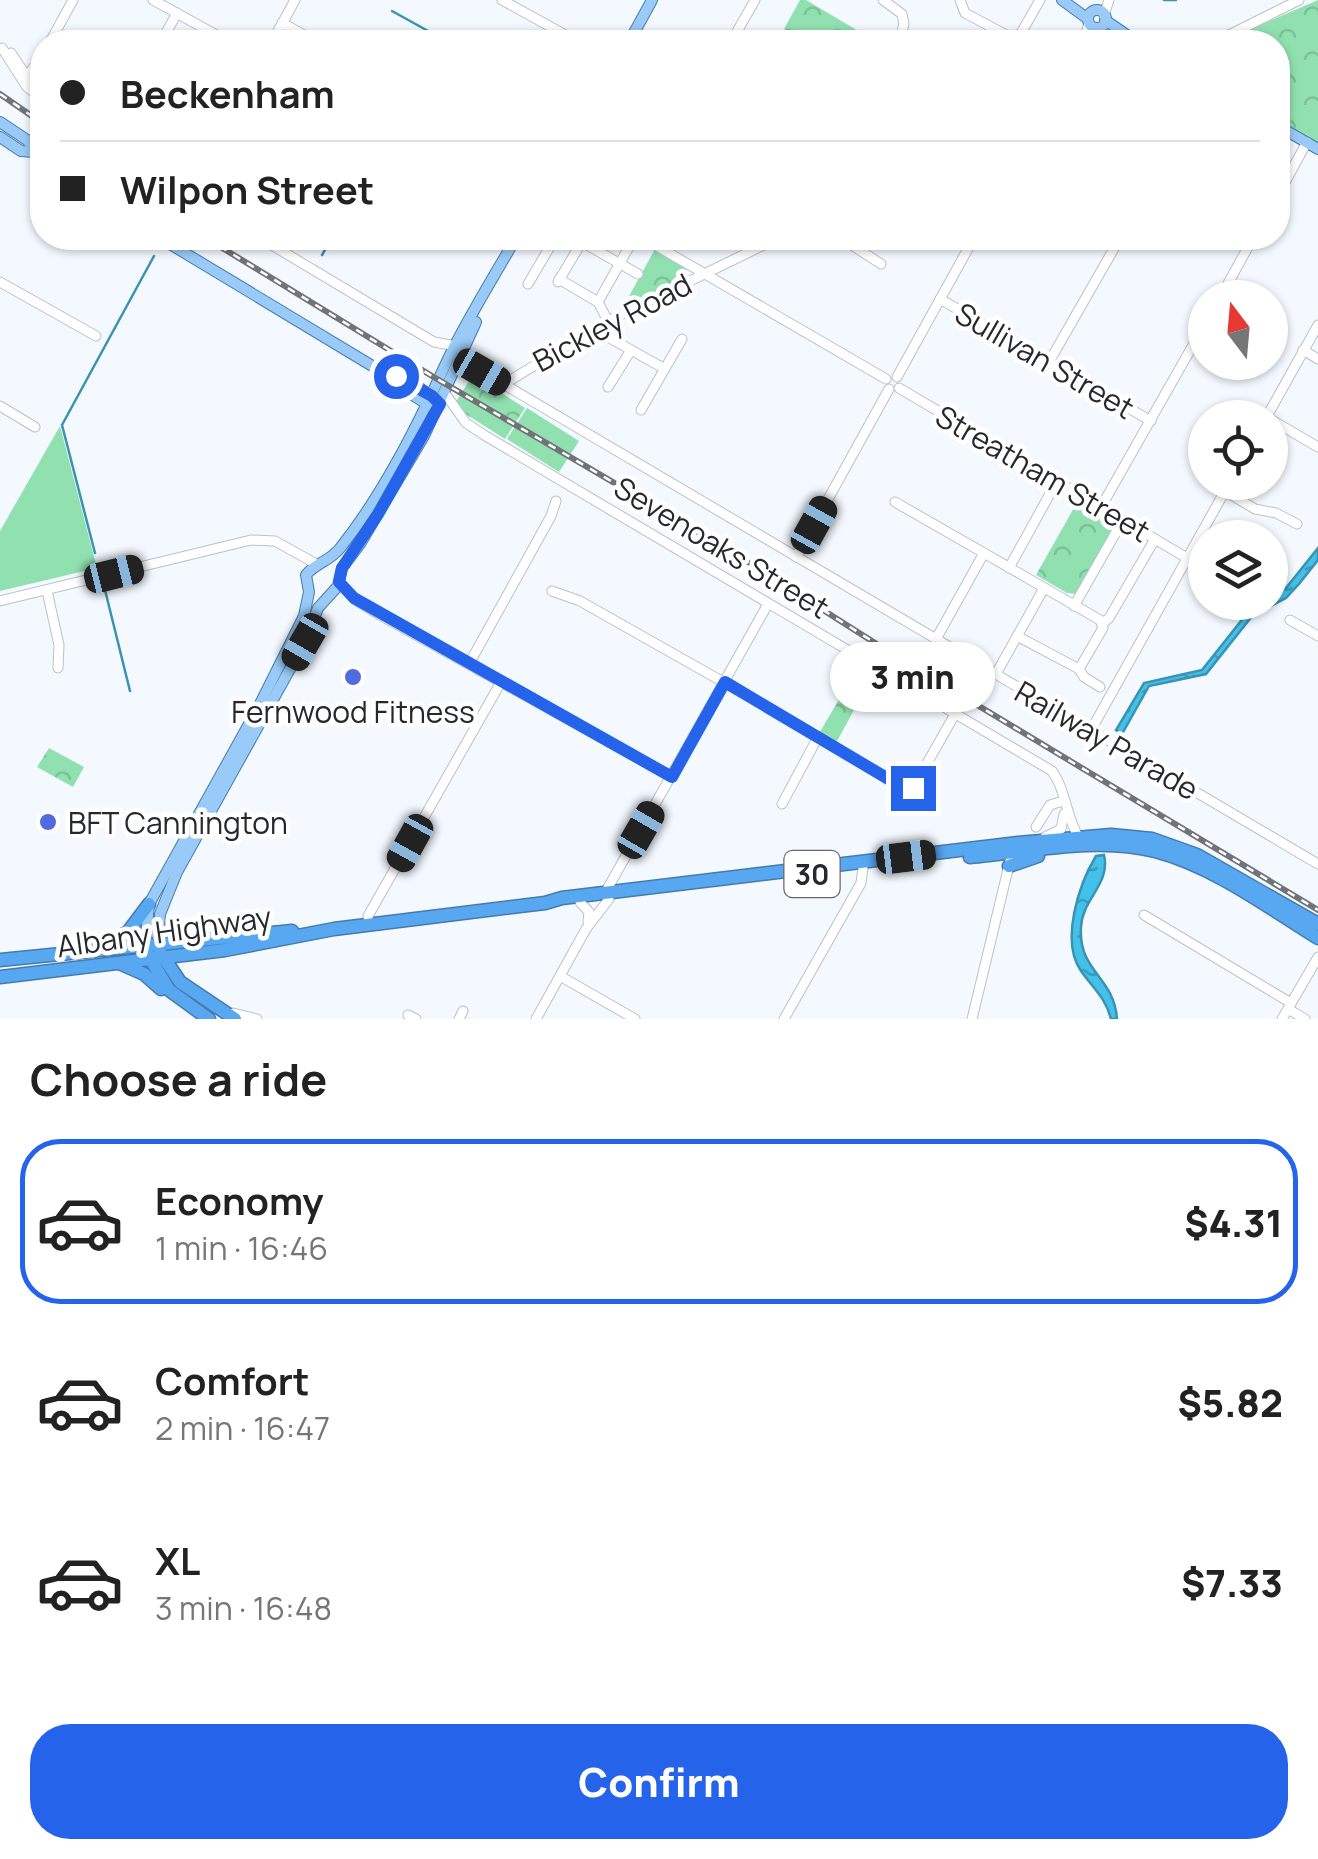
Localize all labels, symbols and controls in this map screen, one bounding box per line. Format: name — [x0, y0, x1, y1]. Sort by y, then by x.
text: Beckenham — [120, 67, 335, 119]
text: Wilpon Street — [120, 163, 374, 215]
street label: Bickley Road — [526, 263, 698, 381]
north arrow — [1188, 280, 1288, 380]
map controls — [1188, 280, 1288, 620]
street label: Sullivan Street — [948, 292, 1142, 428]
car — [449, 344, 515, 400]
route start — [374, 354, 419, 399]
street label: Streatham Street — [928, 395, 1158, 551]
button: locate — [1188, 400, 1288, 500]
street label: Sevenoaks Street — [607, 467, 837, 627]
car — [786, 491, 842, 559]
button: layers — [1188, 520, 1288, 620]
car — [81, 552, 147, 596]
car — [277, 609, 333, 675]
callout: 3 min — [830, 643, 996, 713]
text: 3 min — [870, 655, 955, 699]
marker: Fernwood Fitness — [342, 666, 364, 688]
street label: Railway Parade — [1008, 671, 1206, 809]
place label: Fernwood Fitness — [231, 691, 475, 732]
route end — [891, 766, 936, 811]
car — [613, 797, 669, 863]
place label: BFT Cannington — [68, 802, 288, 843]
car — [382, 809, 438, 877]
marker: BFT Cannington — [37, 811, 59, 833]
car — [874, 838, 938, 876]
road number: 30 — [784, 851, 840, 897]
street label: Albany Highway — [54, 896, 274, 966]
text: Choose a ride — [30, 1048, 327, 1110]
text: Economy — [155, 1174, 324, 1226]
icon: car — [35, 1177, 125, 1267]
text: $4.31 — [1184, 1196, 1283, 1248]
text: 1 min · 16:46 — [155, 1226, 328, 1270]
text: Comfort — [155, 1354, 309, 1406]
icon: car — [35, 1357, 125, 1447]
text: $5.82 — [1177, 1376, 1283, 1428]
text: 2 min · 16:47 — [155, 1406, 330, 1450]
text: XL — [155, 1534, 200, 1586]
icon: car — [35, 1537, 125, 1627]
text: $7.33 — [1181, 1556, 1283, 1608]
text: 3 min · 16:48 — [155, 1586, 332, 1630]
button: Confirm — [30, 1724, 1288, 1839]

